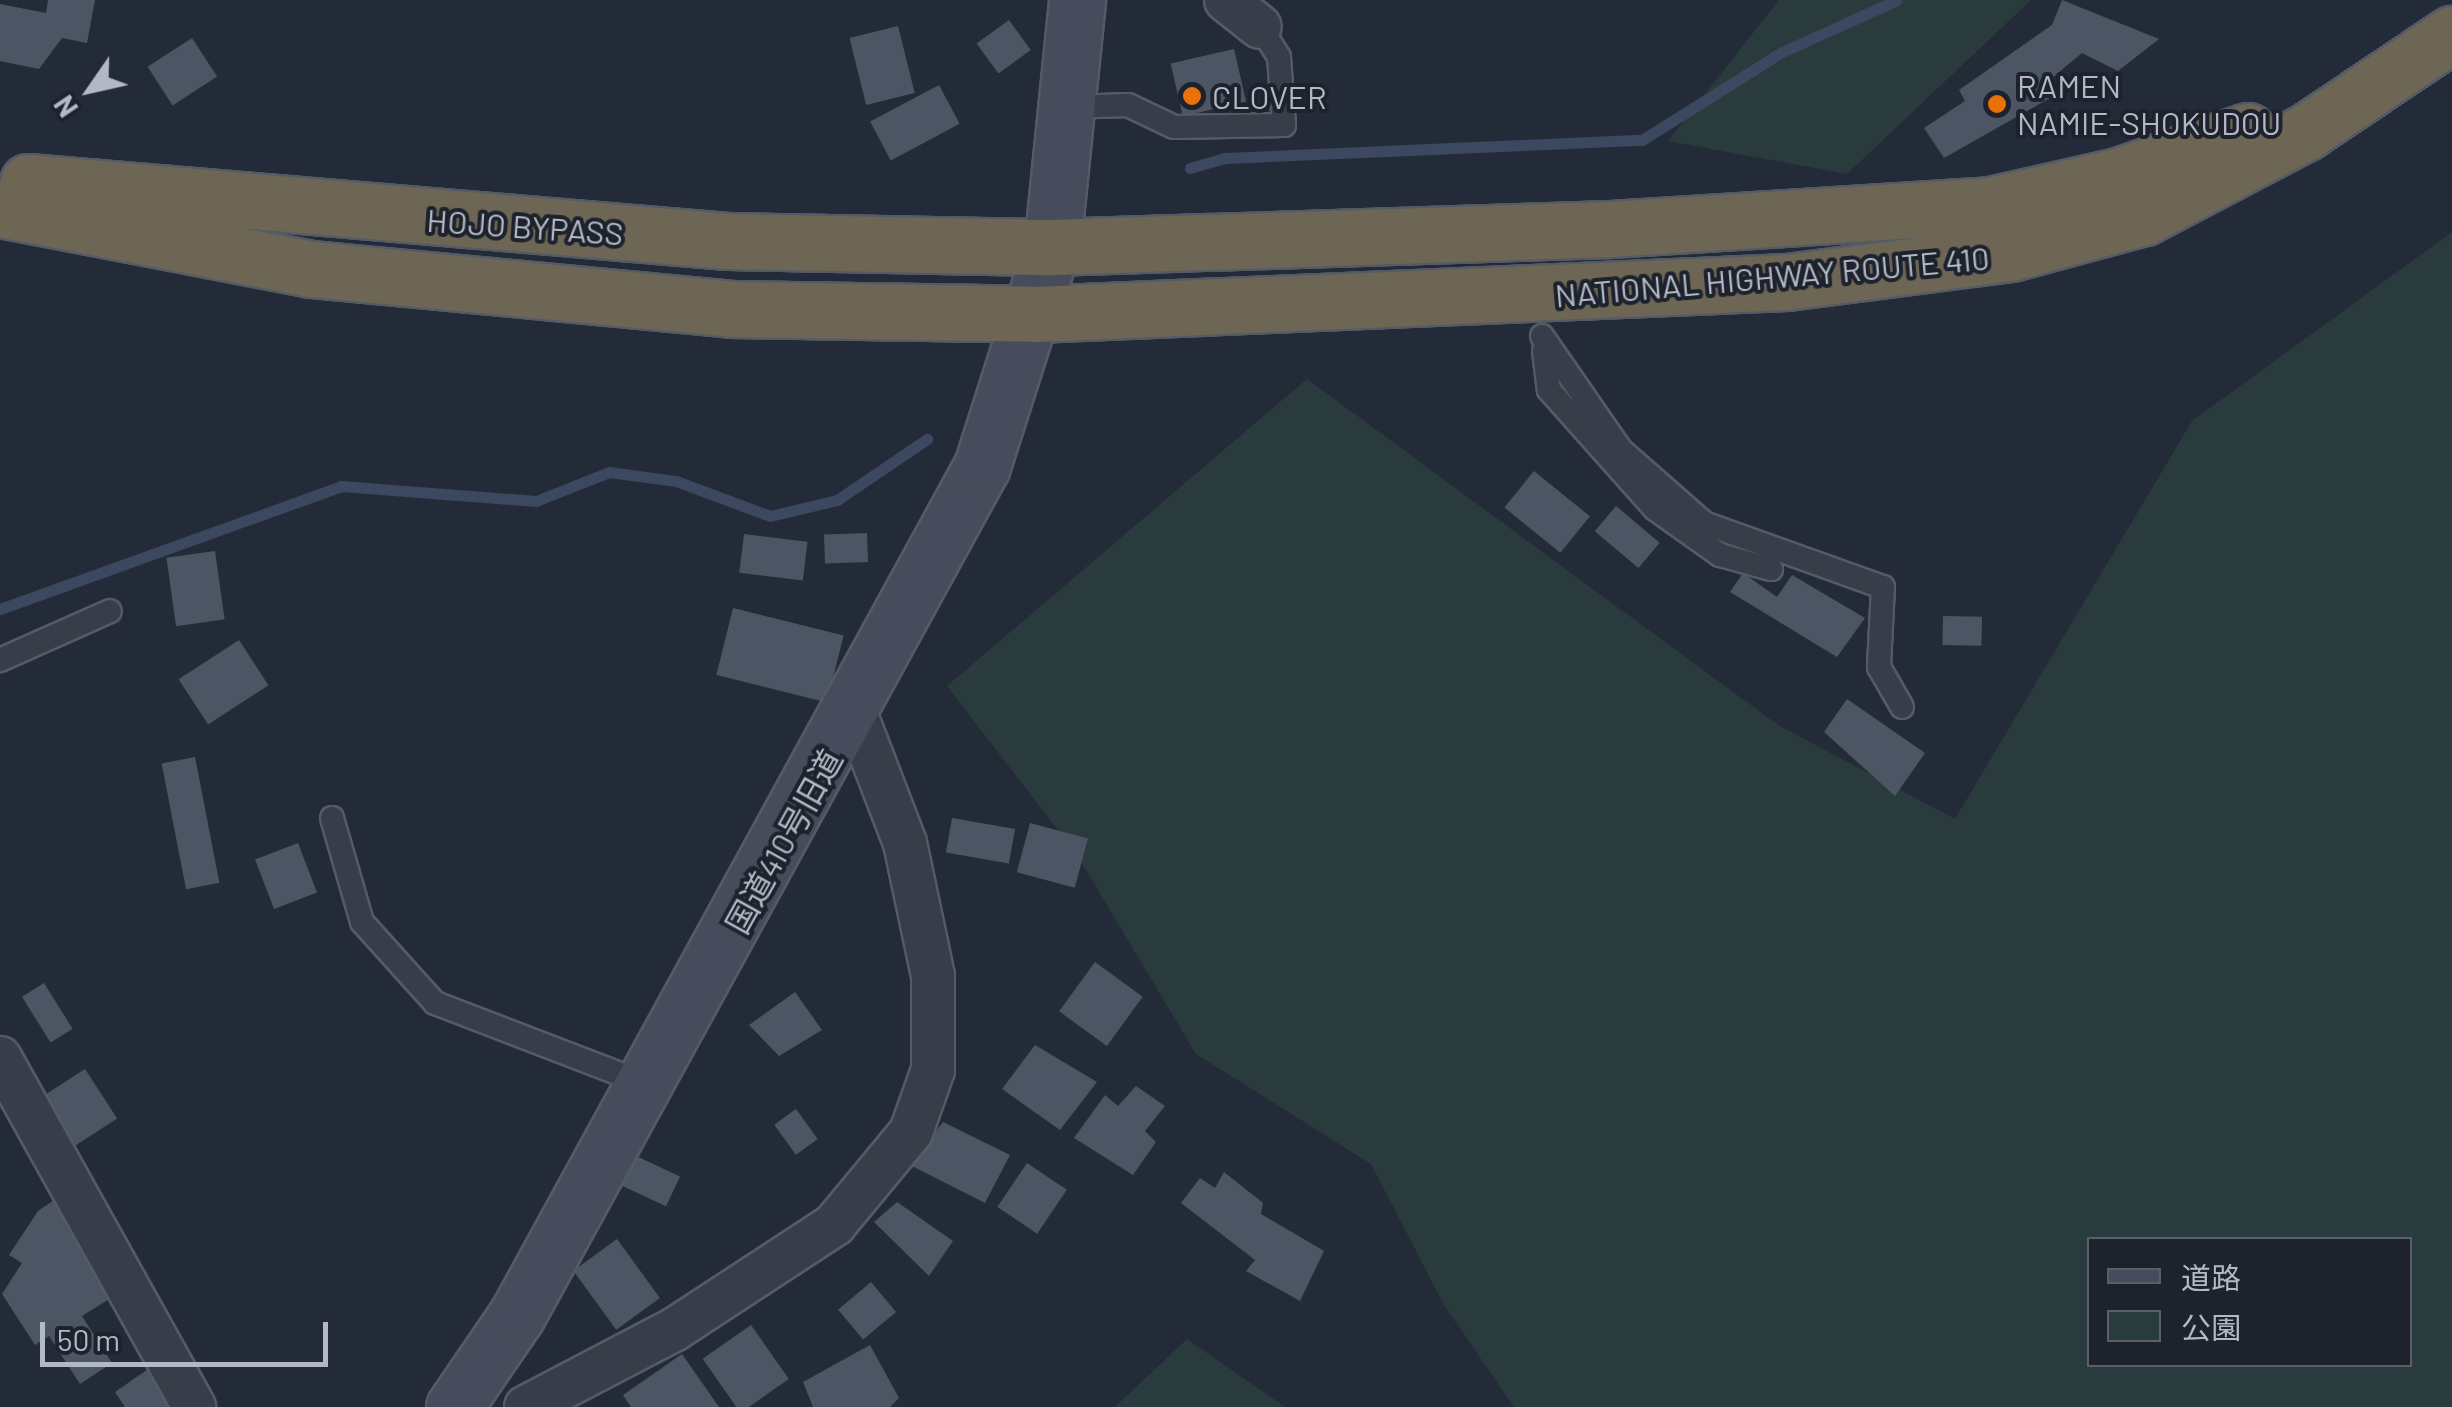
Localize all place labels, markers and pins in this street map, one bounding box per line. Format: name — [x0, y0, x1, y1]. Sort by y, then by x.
place label: RAMEN NAMIE-SHOKUDOU — [2017, 67, 2281, 142]
place label: CLOVER — [1212, 77, 1327, 115]
marker: CLOVER — [1181, 85, 1203, 107]
marker: RAMEN NAMIE-SHOKUDOU — [1986, 93, 2008, 115]

